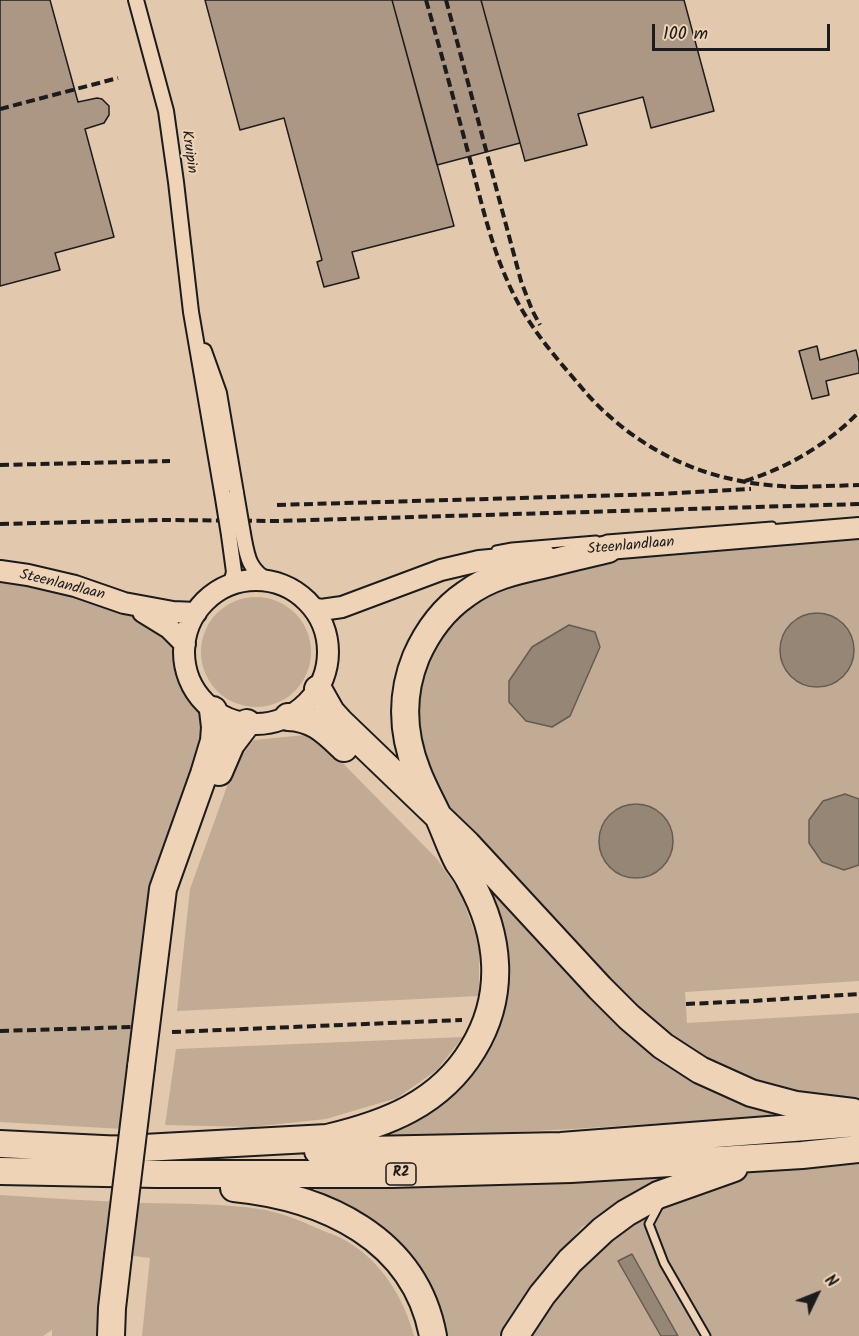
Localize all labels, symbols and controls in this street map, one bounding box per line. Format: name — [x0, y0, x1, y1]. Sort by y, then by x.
scale bar — [655, 12, 834, 50]
text: 100 m — [663, 20, 708, 49]
street label: Kruipin — [176, 129, 200, 175]
street label: Steenlandlaan — [587, 534, 675, 560]
street label: Steenlandlaan — [18, 567, 106, 605]
road number: R2 — [386, 1163, 416, 1185]
north arrow — [787, 1264, 847, 1324]
text: N — [818, 1269, 843, 1294]

